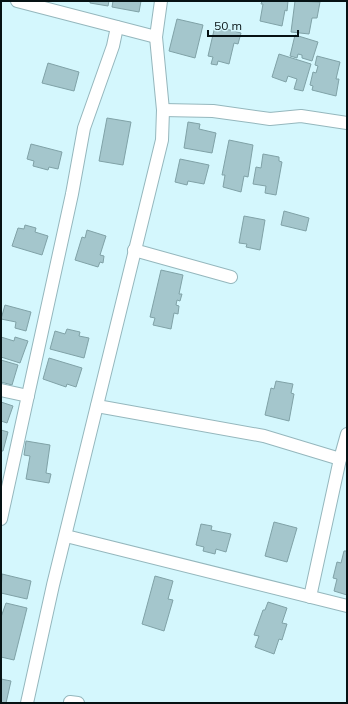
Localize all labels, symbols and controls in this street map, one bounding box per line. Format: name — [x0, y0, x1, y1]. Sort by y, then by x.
scale bar — [208, 12, 298, 38]
text: 50 m — [214, 18, 242, 33]

